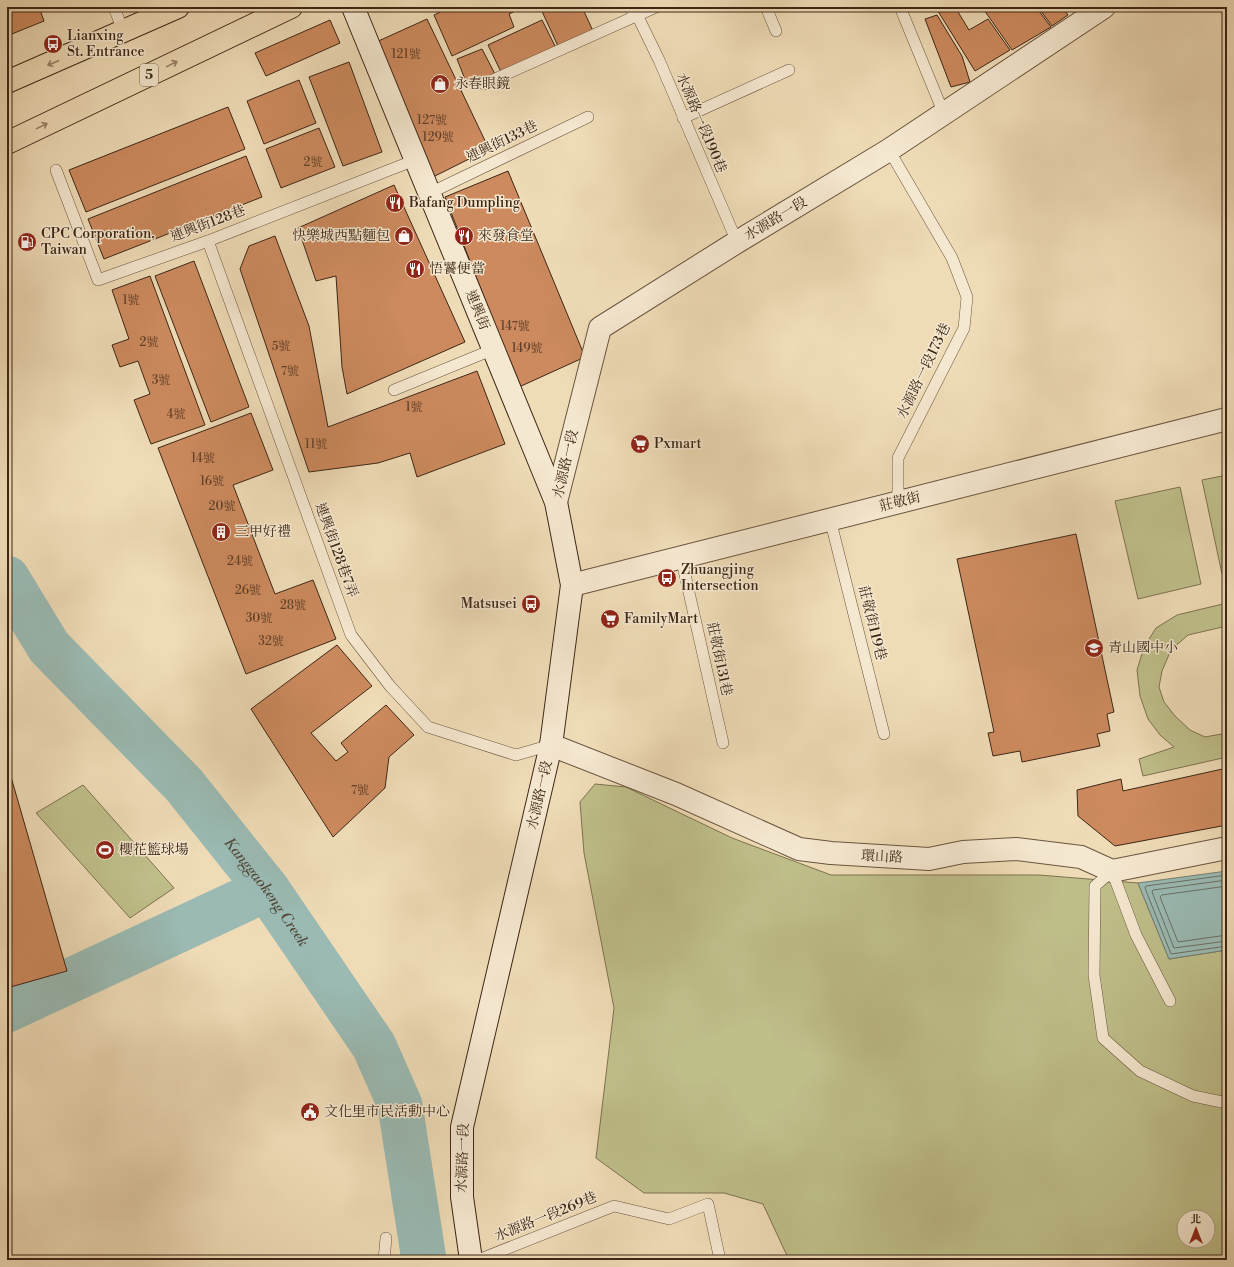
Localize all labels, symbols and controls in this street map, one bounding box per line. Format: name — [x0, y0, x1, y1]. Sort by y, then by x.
place label: Lianxing St. Entrance — [67, 27, 145, 61]
bus stop icon: Lianxing St. Entrance — [42, 33, 64, 55]
house number: 121號 — [391, 47, 421, 62]
one-way arrow — [47, 60, 59, 67]
one-way arrow — [166, 60, 178, 67]
road number: 5 — [140, 64, 158, 86]
street label: 水源路一段190巷 — [672, 70, 730, 176]
shop icon: 永春眼鏡 — [429, 73, 451, 95]
place label: 永春眼鏡 — [454, 75, 510, 93]
house number: 127號 — [417, 113, 447, 128]
street label: 連興街133巷 — [463, 117, 541, 167]
one-way arrow — [36, 122, 48, 129]
house number: 129號 — [422, 130, 454, 145]
house number: 2號 — [304, 155, 322, 170]
restaurant icon: Bafang Dumpling — [384, 192, 406, 214]
street label: 水源路一段 — [741, 193, 811, 245]
place label: Bafang Dumpling — [408, 194, 521, 212]
street label: 連興街128巷 — [168, 201, 248, 247]
place label: CPC Corporation, Taiwan — [41, 225, 155, 259]
shop icon: 快樂城西點麵包 — [393, 225, 415, 247]
restaurant icon: 來發食堂 — [453, 225, 475, 247]
place label: 快樂城西點麵包 — [292, 227, 390, 245]
place label: 來發食堂 — [478, 227, 534, 245]
fuel station icon: CPC Corporation, Taiwan — [16, 231, 38, 253]
restaurant icon: 悟饕便當 — [404, 258, 426, 280]
place label: 悟饕便當 — [429, 260, 485, 278]
street label: 連興街 — [461, 287, 493, 333]
house number: 1號 — [122, 293, 140, 308]
house number: 147號 — [500, 319, 530, 334]
street label: 水源路一段173巷 — [893, 320, 955, 422]
house number: 2號 — [140, 335, 158, 350]
house number: 5號 — [272, 339, 290, 354]
house number: 149號 — [511, 341, 543, 356]
house number: 7號 — [281, 364, 299, 379]
house number: 3號 — [152, 373, 170, 388]
house number: 1號 — [405, 400, 423, 415]
house number: 4號 — [166, 407, 186, 422]
street label: 水源路一段 — [549, 428, 583, 500]
supermarket icon: Pxmart — [629, 433, 651, 455]
place label: Pxmart — [654, 435, 701, 453]
house number: 11號 — [305, 437, 327, 452]
house number: 14號 — [191, 451, 215, 466]
house number: 16號 — [200, 474, 224, 489]
street label: 莊敬街 — [877, 488, 923, 516]
house number: 20號 — [209, 499, 235, 514]
street label: 連興街128巷7弄 — [310, 500, 362, 600]
building icon: 三甲好禮 — [210, 521, 232, 543]
place label: 三甲好禮 — [235, 523, 291, 541]
house number: 24號 — [227, 554, 253, 569]
place label: Zhuangjing Intersection — [681, 561, 759, 595]
bus stop icon: Zhuangjing Intersection — [656, 567, 678, 589]
house number: 26號 — [235, 583, 261, 598]
street label: 莊敬街119巷 — [854, 584, 890, 662]
bus stop icon: Matsusei — [520, 593, 542, 615]
place label: Matsusei — [461, 595, 517, 613]
house number: 28號 — [280, 598, 306, 613]
supermarket icon: FamilyMart — [599, 608, 621, 630]
place label: FamilyMart — [624, 610, 698, 628]
house number: 30號 — [246, 611, 272, 626]
street label: 莊敬街131巷 — [702, 620, 736, 698]
house number: 32號 — [258, 634, 284, 649]
school or university icon: 青山國中小 — [1083, 637, 1105, 659]
place label: 青山國中小 — [1108, 639, 1178, 657]
street label: 水源路一段 — [523, 759, 557, 831]
house number: 7號 — [351, 783, 369, 798]
water label: Kanggaokeng Creek — [220, 833, 313, 950]
sports icon: 櫻花籃球場 — [94, 839, 116, 861]
place label: 櫻花籃球場 — [119, 841, 189, 859]
street label: 環山路 — [861, 847, 903, 867]
public building icon: 文化里市民活動中心 — [299, 1101, 321, 1123]
place label: 文化里市民活動中心 — [324, 1103, 450, 1121]
street label: 水源路一段 — [453, 1123, 473, 1193]
street label: 水源路一段269巷 — [492, 1188, 600, 1246]
north arrow — [1176, 1209, 1216, 1249]
text: 北 — [1191, 1213, 1202, 1227]

